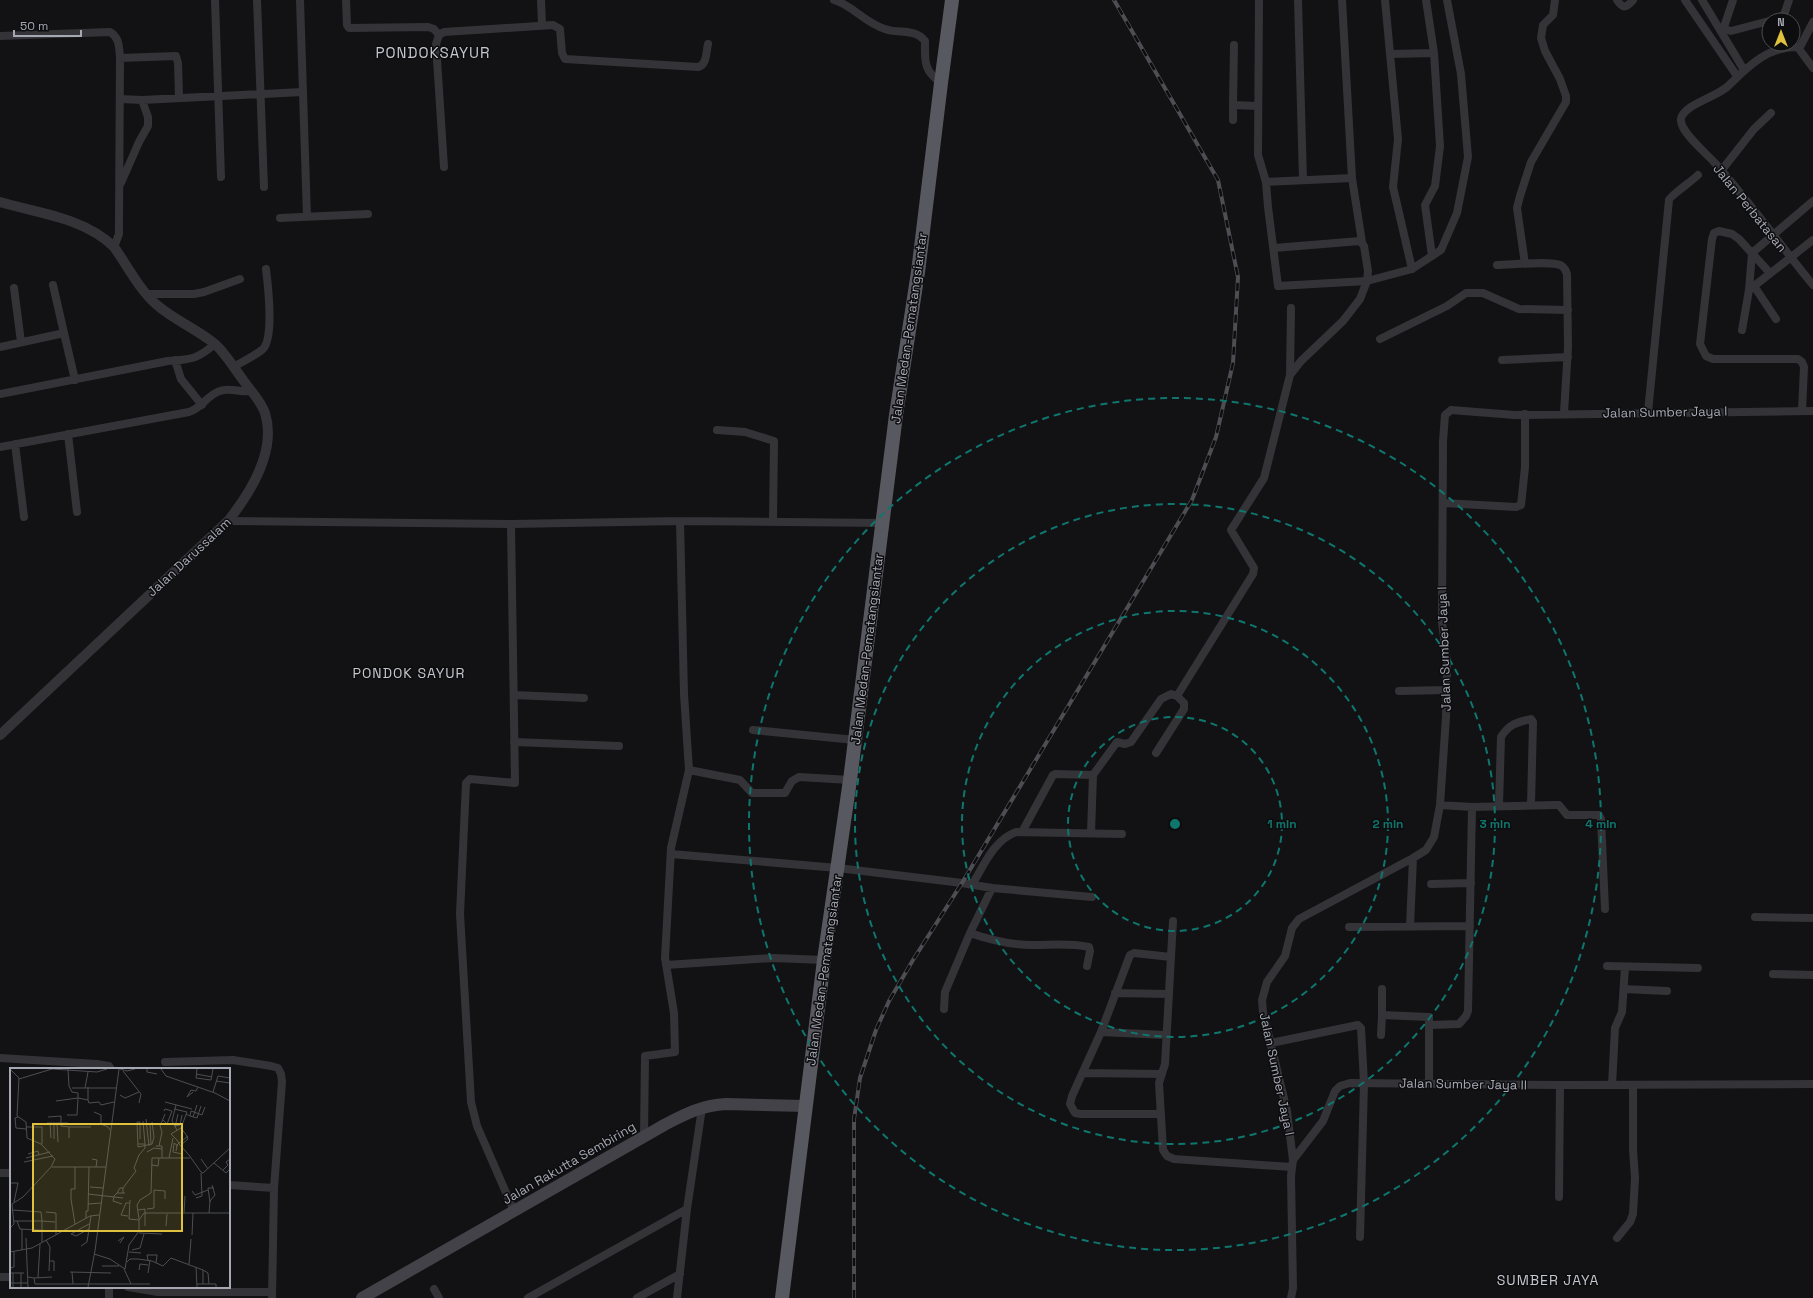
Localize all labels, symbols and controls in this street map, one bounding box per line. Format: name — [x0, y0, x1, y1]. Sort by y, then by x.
scale bar — [14, 12, 81, 38]
north arrow — [1761, 12, 1801, 52]
text: N — [1777, 15, 1785, 29]
text: 50 m — [20, 18, 48, 34]
district label: PONDOKSAYUR — [375, 43, 491, 62]
street label: Jalan Perbatasan — [1709, 161, 1791, 255]
street label: Jalan Medan-Pematangsiantar — [887, 231, 931, 424]
street label: Jalan Sumber Jaya I — [1602, 402, 1728, 422]
street label: Jalan Darussalam — [143, 514, 235, 600]
street label: Jalan Medan-Pematangsiantar — [847, 552, 887, 746]
street label: Jalan Sumber Jaya I — [1433, 586, 1455, 712]
district label: PONDOK SAYUR — [353, 664, 465, 682]
text: 1 min — [1267, 816, 1297, 832]
text: 2 min — [1372, 816, 1404, 832]
text: 3 min — [1479, 816, 1511, 832]
text: 4 min — [1585, 816, 1617, 832]
centre of rings — [1168, 817, 1182, 831]
street label: Jalan Medan-Pematangsiantar — [802, 873, 846, 1066]
street label: Jalan Sumber Jaya I — [1256, 1011, 1298, 1137]
inset map — [10, 1068, 230, 1288]
street label: Jalan Sumber Jaya II — [1399, 1074, 1527, 1094]
street label: Jalan Rakutta Sembiring — [499, 1118, 639, 1208]
district label: SUMBER JAYA — [1497, 1271, 1599, 1289]

